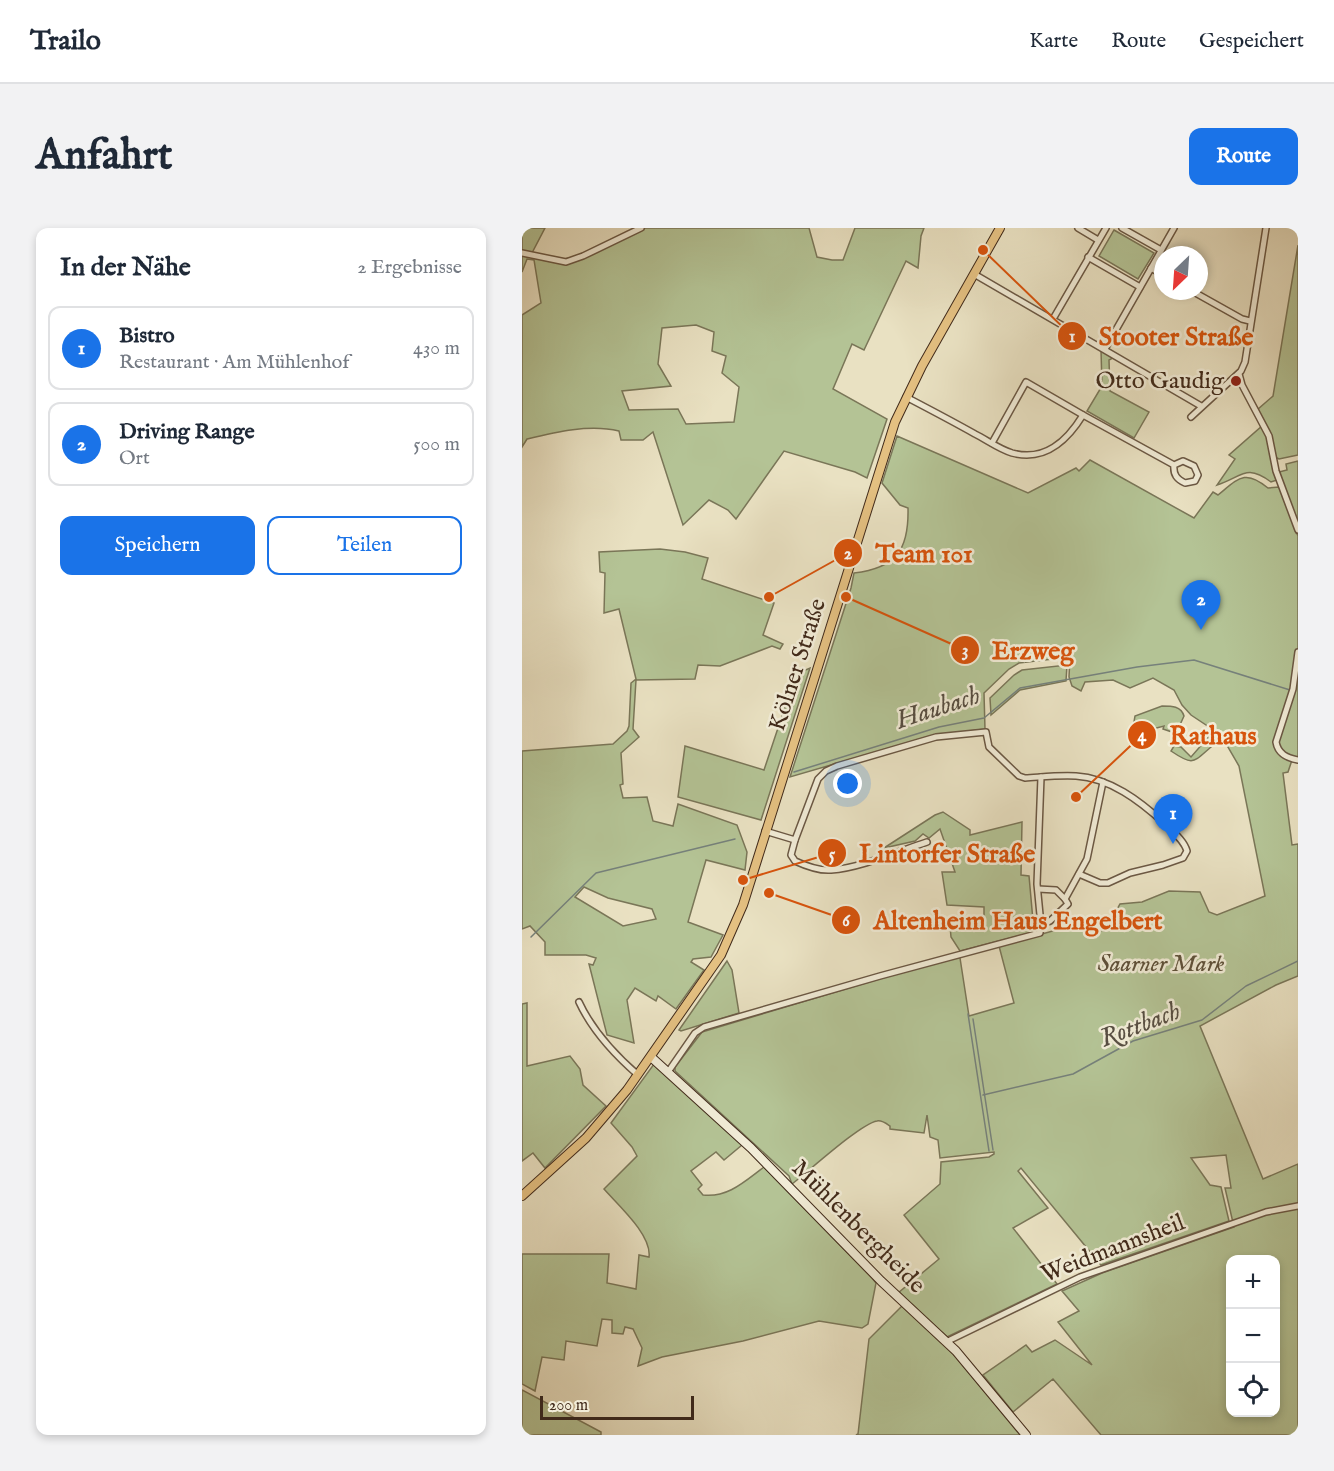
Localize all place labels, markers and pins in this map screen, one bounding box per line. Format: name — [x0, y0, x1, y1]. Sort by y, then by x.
callout: Stooter Straße — [1057, 314, 1266, 358]
place label: Otto Gaudig — [1095, 366, 1225, 397]
marker: Otto Gaudig — [1229, 374, 1243, 388]
callout: Team 101 — [833, 531, 984, 575]
pin: 2 — [1182, 580, 1220, 630]
callout: Erzweg — [950, 628, 1086, 672]
callout: Rathaus — [1127, 713, 1268, 757]
pin: 1 — [1154, 794, 1192, 844]
callout: Lintorfer Straße — [817, 831, 1047, 875]
callout: Altenheim Haus Engelbert — [831, 898, 1174, 942]

